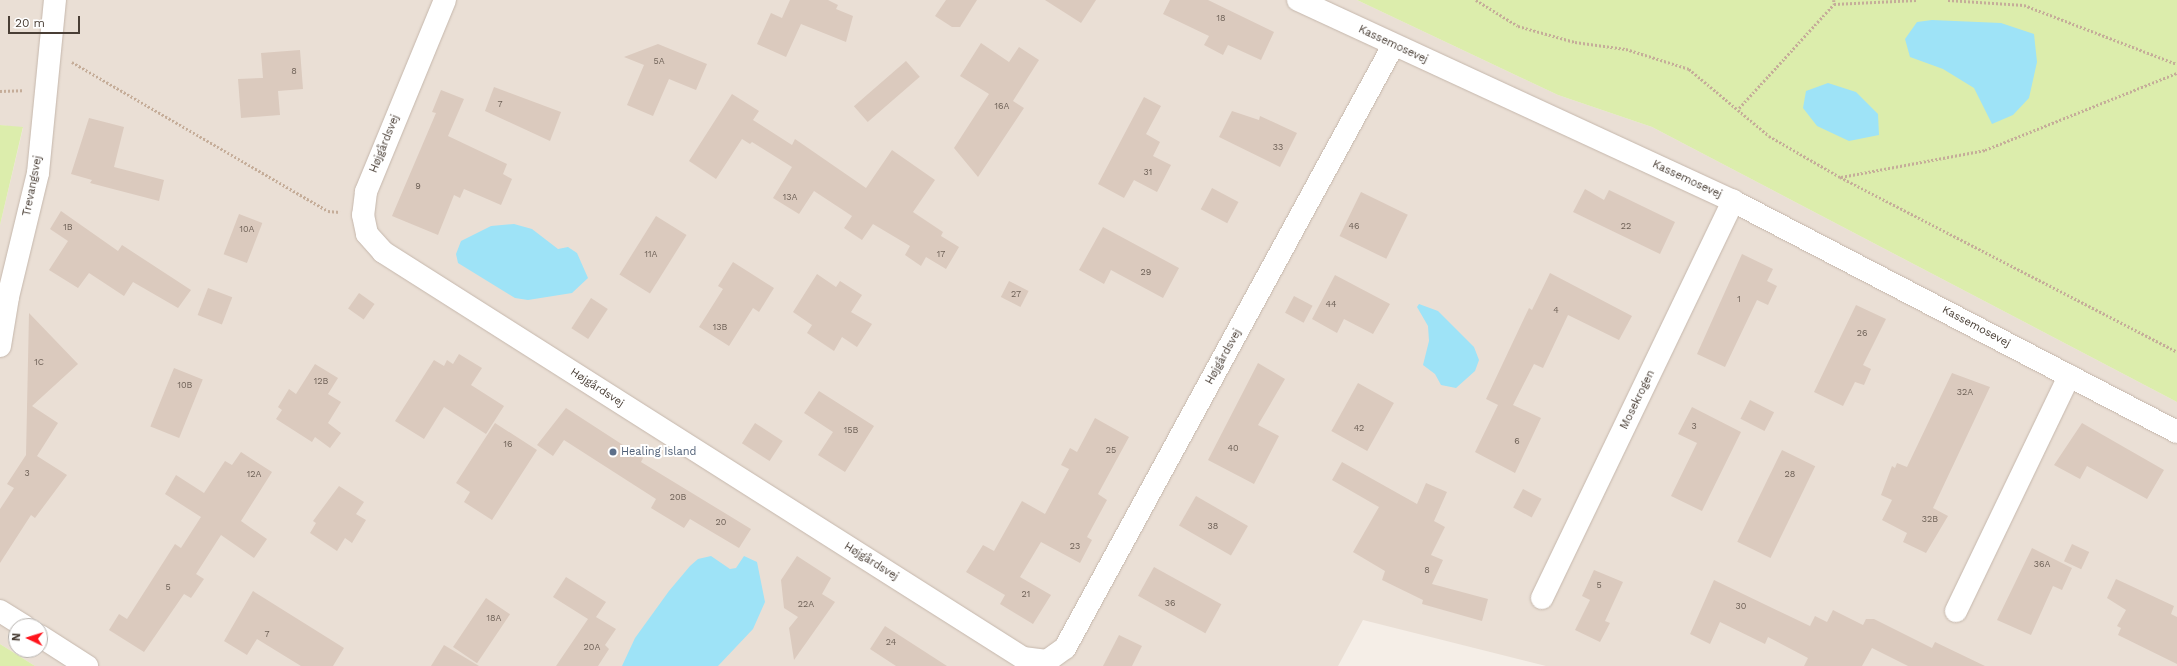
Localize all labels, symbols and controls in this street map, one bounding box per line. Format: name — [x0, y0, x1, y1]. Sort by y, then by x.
scale bar — [10, 8, 82, 34]
house number: 18 — [1216, 13, 1226, 23]
text: 20 m — [15, 16, 45, 30]
street label: Kassemosevej — [1356, 23, 1430, 67]
house number: 5A — [653, 56, 665, 66]
house number: 8 — [291, 66, 297, 76]
house number: 7 — [497, 99, 503, 109]
house number: 16A — [995, 101, 1009, 111]
street label: Højgårdsvej — [367, 113, 403, 175]
house number: 33 — [1273, 142, 1283, 152]
street label: Trevangsvej — [21, 155, 45, 217]
street label: Kassemosevej — [1650, 158, 1724, 202]
house number: 31 — [1144, 167, 1152, 177]
house number: 9 — [415, 181, 421, 191]
house number: 13A — [783, 192, 797, 202]
house number: 46 — [1349, 221, 1359, 231]
house number: 22 — [1621, 221, 1631, 231]
house number: 1B — [63, 222, 73, 232]
house number: 10A — [239, 224, 255, 234]
house number: 11A — [645, 249, 657, 259]
house number: 17 — [937, 249, 945, 259]
house number: 29 — [1141, 267, 1151, 277]
house number: 27 — [1011, 289, 1021, 299]
house number: 1 — [1737, 294, 1741, 304]
house number: 44 — [1326, 299, 1336, 309]
street label: Kassemosevej — [1940, 303, 2012, 351]
house number: 4 — [1553, 305, 1559, 315]
house number: 13B — [713, 322, 727, 332]
street label: Højgårdsvej — [1203, 327, 1245, 387]
house number: 26 — [1857, 328, 1867, 338]
house number: 1C — [34, 357, 44, 367]
street label: Højgårdsvej — [568, 366, 626, 410]
street label: Mosekrogen — [1618, 368, 1658, 432]
house number: 12B — [314, 376, 328, 386]
house number: 10B — [178, 380, 192, 390]
house number: 32A — [1957, 387, 1973, 397]
house number: 3 — [1691, 421, 1697, 431]
house number: 42 — [1354, 423, 1364, 433]
house number: 15B — [844, 425, 858, 435]
house number: 6 — [1514, 436, 1520, 446]
house number: 16 — [504, 439, 512, 449]
house number: 40 — [1227, 443, 1239, 453]
place label: Healing Island — [621, 445, 697, 459]
house number: 25 — [1106, 445, 1116, 455]
marker: Healing Island — [608, 447, 618, 457]
house number: 3 — [24, 468, 30, 478]
house number: 12A — [247, 469, 261, 479]
house number: 28 — [1785, 469, 1795, 479]
house number: 20B — [670, 492, 686, 502]
house number: 32B — [1922, 514, 1938, 524]
house number: 20 — [716, 517, 726, 527]
house number: 38 — [1208, 521, 1218, 531]
street label: Højgårdsvej — [841, 540, 901, 584]
house number: 23 — [1070, 541, 1080, 551]
house number: 36A — [2034, 559, 2050, 569]
house number: 8 — [1424, 565, 1430, 575]
house number: 5 — [1596, 580, 1602, 590]
house number: 5 — [165, 582, 171, 592]
house number: 21 — [1022, 589, 1030, 599]
house number: 36 — [1165, 598, 1175, 608]
house number: 22A — [798, 599, 814, 609]
house number: 30 — [1736, 601, 1746, 611]
house number: 18A — [487, 613, 501, 623]
north arrow — [8, 618, 48, 658]
house number: 7 — [264, 629, 270, 639]
text: N — [10, 633, 23, 642]
house number: 24 — [886, 637, 896, 647]
house number: 20A — [584, 642, 600, 652]

